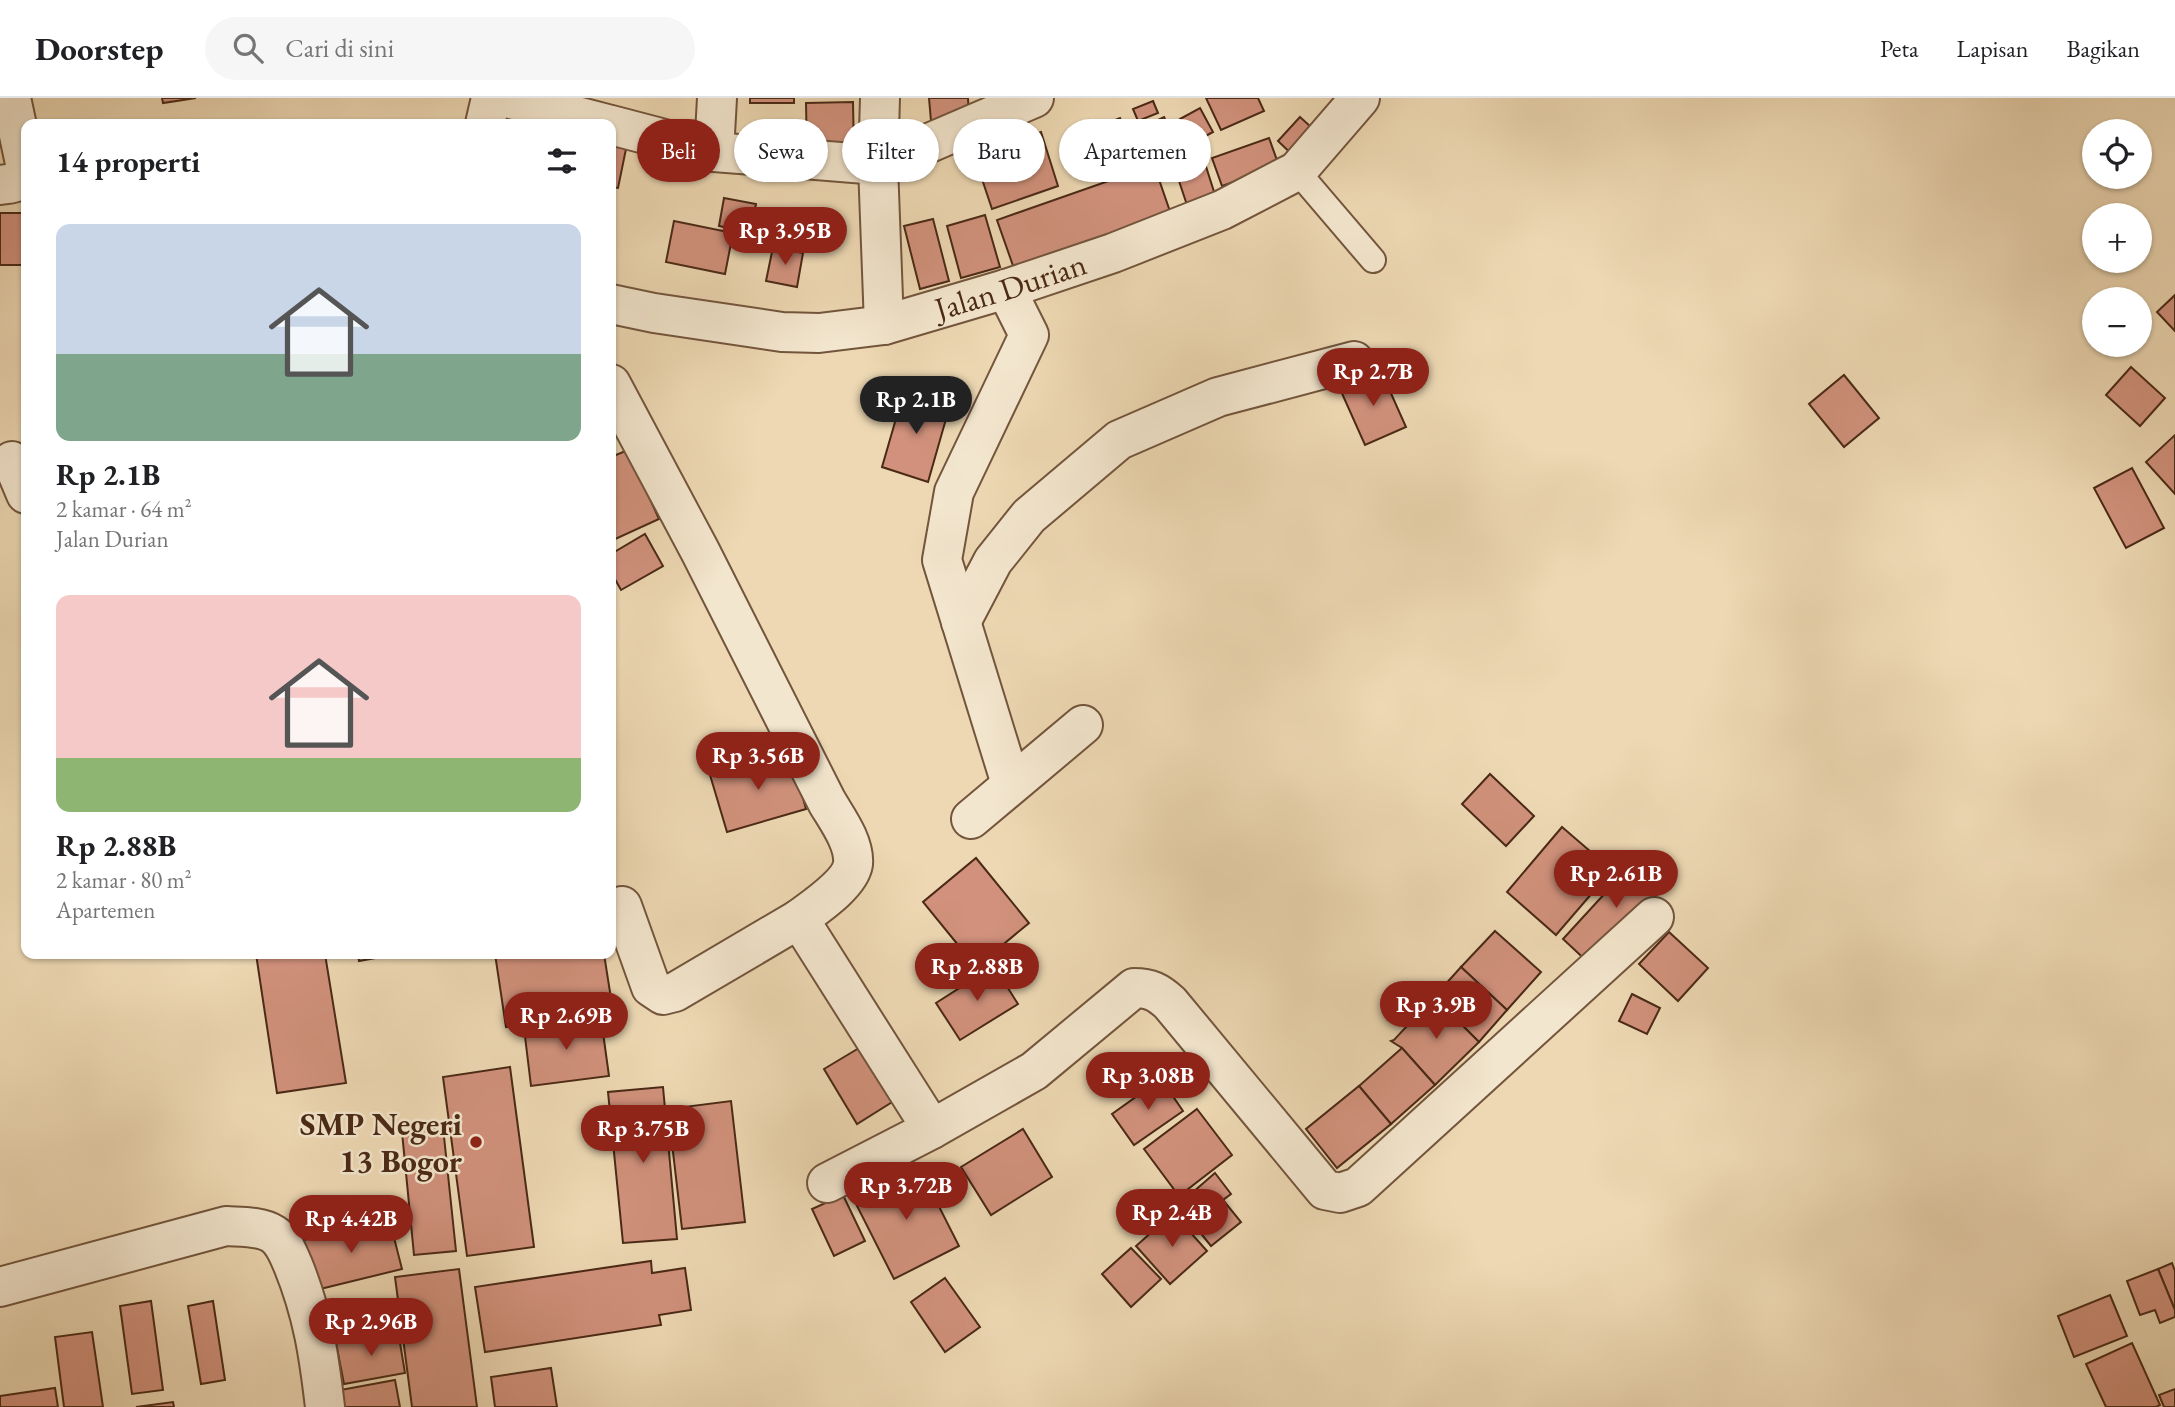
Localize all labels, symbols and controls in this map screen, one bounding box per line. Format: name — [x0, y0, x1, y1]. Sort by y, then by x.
search box — [205, 17, 695, 80]
text: Doorstep — [35, 27, 163, 70]
icon: search — [229, 29, 267, 67]
text: Cari di sini — [285, 31, 394, 65]
text: Peta — [1880, 33, 1919, 64]
text: Lapisan — [1957, 33, 2029, 64]
text: Bagikan — [2067, 33, 2140, 64]
chip: Beli — [637, 119, 720, 182]
chip: Sewa — [734, 119, 828, 182]
chip: Filter — [842, 119, 939, 182]
chip: Baru — [953, 119, 1045, 182]
chip: Apartemen — [1059, 119, 1211, 182]
map controls — [2082, 119, 2152, 357]
button: locate — [2082, 119, 2152, 189]
text: 14 properti — [56, 142, 200, 181]
icon: filters — [543, 142, 581, 180]
button: + — [2082, 203, 2152, 273]
pin: Rp 3.95B — [713, 208, 857, 267]
text: Rp 3.95B — [739, 215, 831, 245]
street label: Jalan Durian — [927, 242, 1092, 331]
icon: home — [256, 269, 382, 395]
button: − — [2082, 287, 2152, 357]
pin: Rp 2.7B — [1308, 348, 1438, 408]
text: Rp 2.7B — [1333, 356, 1413, 386]
pin: Rp 2.1B — [851, 376, 981, 436]
text: Rp 2.1B — [876, 384, 956, 414]
text: Rp 2.1B — [56, 455, 160, 494]
text: 2 kamar · 64 m² — [56, 494, 192, 524]
text: Jalan Durian — [56, 524, 169, 554]
icon: home — [256, 640, 382, 766]
pin: Rp 3.56B — [686, 732, 830, 792]
text: Rp 3.56B — [712, 740, 804, 770]
text: Rp 2.88B — [56, 826, 176, 865]
pin: Rp 2.61B — [1544, 850, 1688, 910]
text: Rp 2.61B — [1570, 858, 1662, 888]
text: 2 kamar · 80 m² — [56, 865, 192, 895]
text: Apartemen — [56, 895, 155, 925]
pin: Rp 2.88B — [905, 944, 1049, 1003]
text: Rp 2.88B — [931, 951, 1023, 981]
pin: Rp 3.9B — [1371, 982, 1501, 1041]
text: Rp 3.9B — [1396, 989, 1476, 1019]
pin: Rp 2.69B — [494, 992, 638, 1052]
text: Rp 2.69B — [520, 1000, 612, 1030]
pin: Rp 3.08B — [1076, 1052, 1220, 1112]
text: Rp 3.08B — [1102, 1060, 1194, 1090]
place label: SMP Negeri 13 Bogor — [300, 1103, 463, 1182]
pin: Rp 3.75B — [571, 1105, 715, 1165]
text: Rp 3.75B — [597, 1113, 689, 1143]
marker: SMP Negeri 13 Bogor — [468, 1134, 484, 1150]
pin: Rp 3.72B — [834, 1162, 978, 1222]
text: Rp 3.72B — [860, 1170, 952, 1200]
pin: Rp 2.4B — [1107, 1190, 1237, 1249]
pin: Rp 4.42B — [279, 1196, 423, 1255]
text: Rp 2.4B — [1132, 1197, 1212, 1227]
text: Rp 4.42B — [305, 1203, 397, 1233]
pin: Rp 2.96B — [299, 1298, 443, 1358]
text: Rp 2.96B — [325, 1306, 417, 1336]

